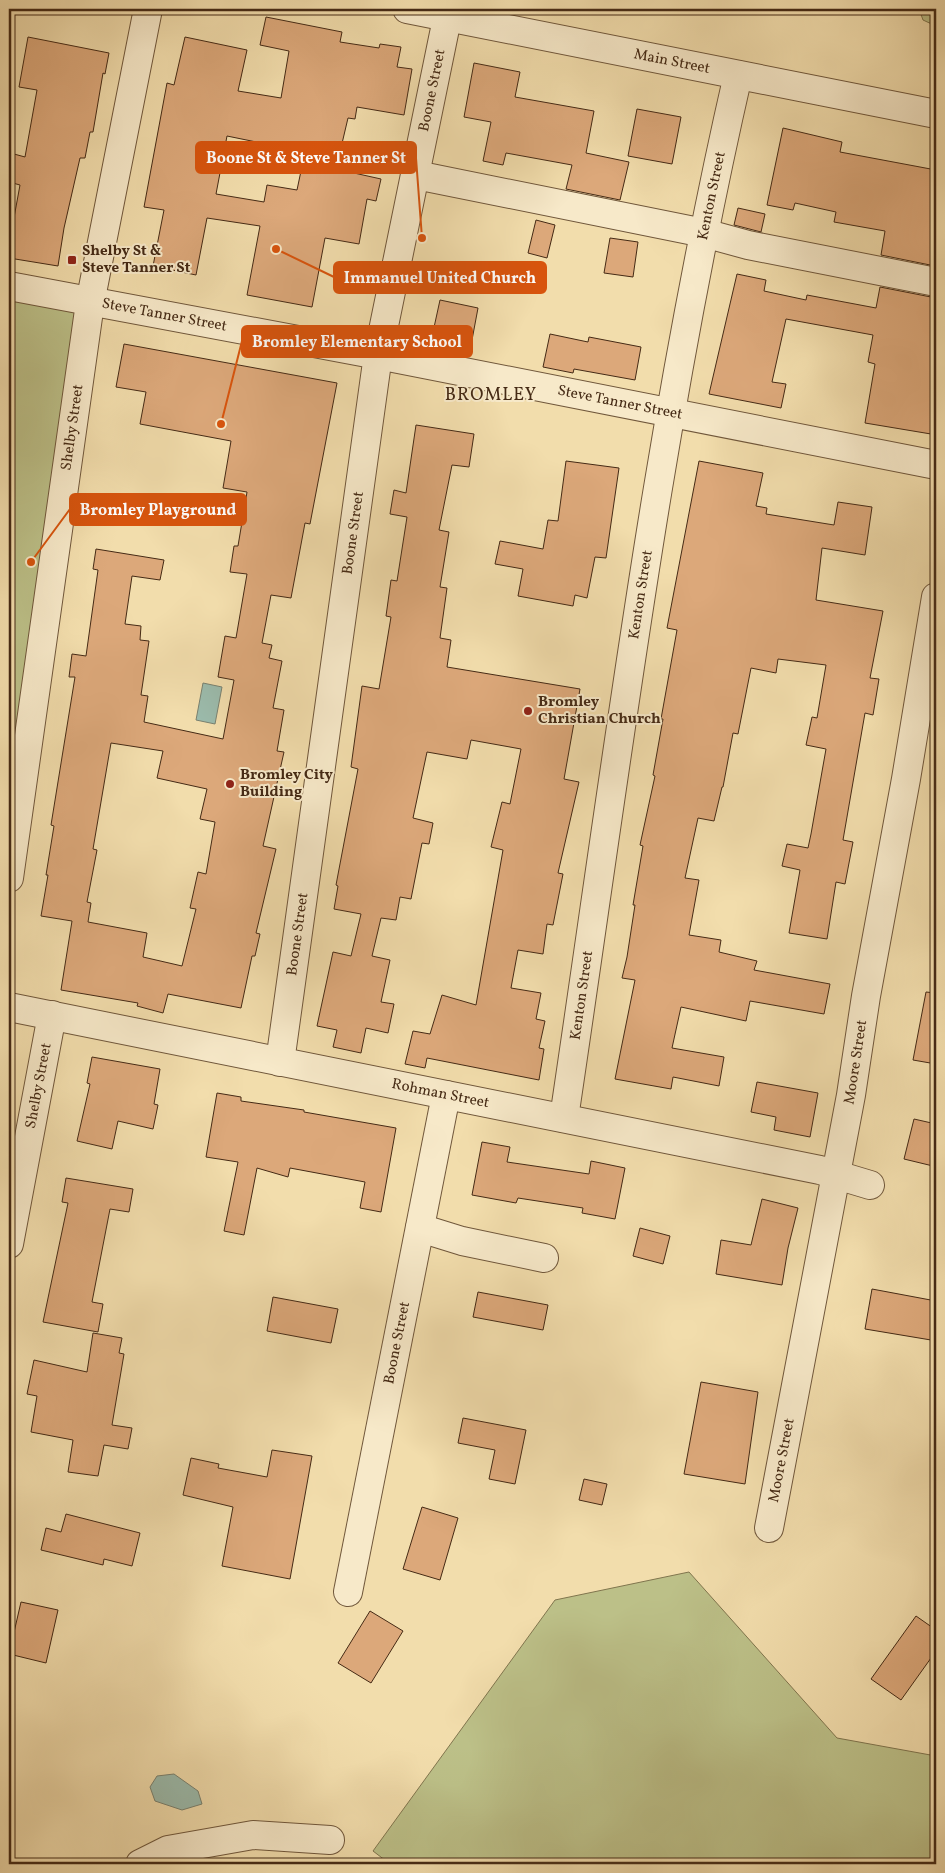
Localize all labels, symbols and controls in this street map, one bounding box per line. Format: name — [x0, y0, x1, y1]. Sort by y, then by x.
street label: Main Street — [632, 44, 712, 79]
street label: Boone Street — [414, 47, 451, 133]
callout: Boone St & Steve Tanner St — [196, 142, 416, 173]
text: Boone St & Steve Tanner St — [206, 148, 406, 170]
street label: Kenton Street — [692, 150, 731, 242]
place label: Shelby St & Steve Tanner St — [82, 241, 191, 279]
marker: Shelby St & Steve Tanner St — [66, 254, 78, 266]
callout: Immanuel United Church — [334, 262, 546, 293]
text: Immanuel United Church — [344, 268, 536, 290]
street label: Steve Tanner Street — [100, 293, 229, 337]
callout: Bromley Elementary School — [242, 326, 472, 357]
text: Bromley Elementary School — [252, 332, 463, 354]
street label: Steve Tanner Street — [556, 380, 684, 425]
street label: Shelby Street — [56, 383, 89, 472]
district label: BROMLEY — [445, 383, 537, 408]
street label: Boone Street — [337, 490, 369, 576]
callout: Bromley Playground — [70, 494, 246, 525]
text: Bromley Playground — [80, 500, 236, 522]
street label: Kenton Street — [624, 548, 658, 641]
place label: Bromley Christian Church — [538, 692, 661, 730]
marker: Bromley Christian Church — [522, 705, 534, 717]
place label: Bromley City Building — [240, 765, 334, 803]
marker: Bromley City Building — [224, 778, 236, 790]
street label: Boone Street — [282, 891, 314, 977]
street label: Kenton Street — [565, 949, 599, 1041]
street label: Moore Street — [839, 1018, 873, 1106]
street label: Shelby Street — [20, 1041, 57, 1130]
street label: Rohman Street — [390, 1074, 491, 1114]
street label: Boone Street — [379, 1300, 416, 1386]
street label: Moore Street — [764, 1416, 800, 1504]

